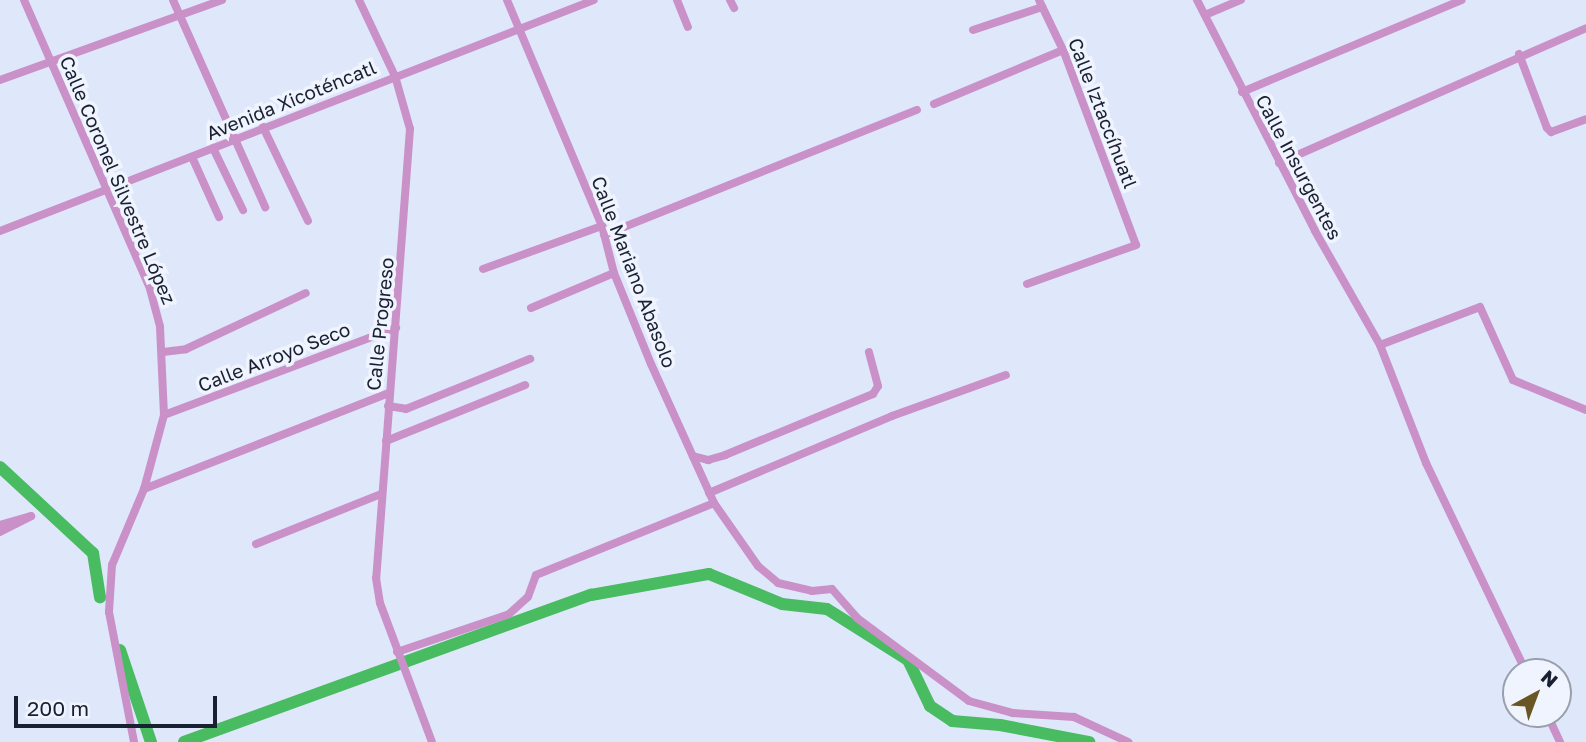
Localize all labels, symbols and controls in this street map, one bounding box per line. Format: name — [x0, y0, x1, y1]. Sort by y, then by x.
street label: Calle Iztaccíhuatl — [1064, 35, 1142, 191]
street label: Calle Coronel Silvestre López — [55, 53, 181, 307]
street label: Avenida Xicoténcatl — [203, 56, 379, 144]
street label: Calle Insurgentes — [1251, 91, 1347, 243]
street label: Calle Mariano Abasolo — [587, 173, 681, 371]
street label: Calle Progreso — [362, 256, 398, 392]
street label: Calle Arroyo Seco — [195, 317, 353, 397]
north arrow — [1502, 658, 1572, 728]
text: N — [1537, 665, 1563, 692]
scale bar — [18, 682, 220, 726]
text: 200 m — [27, 695, 89, 721]

